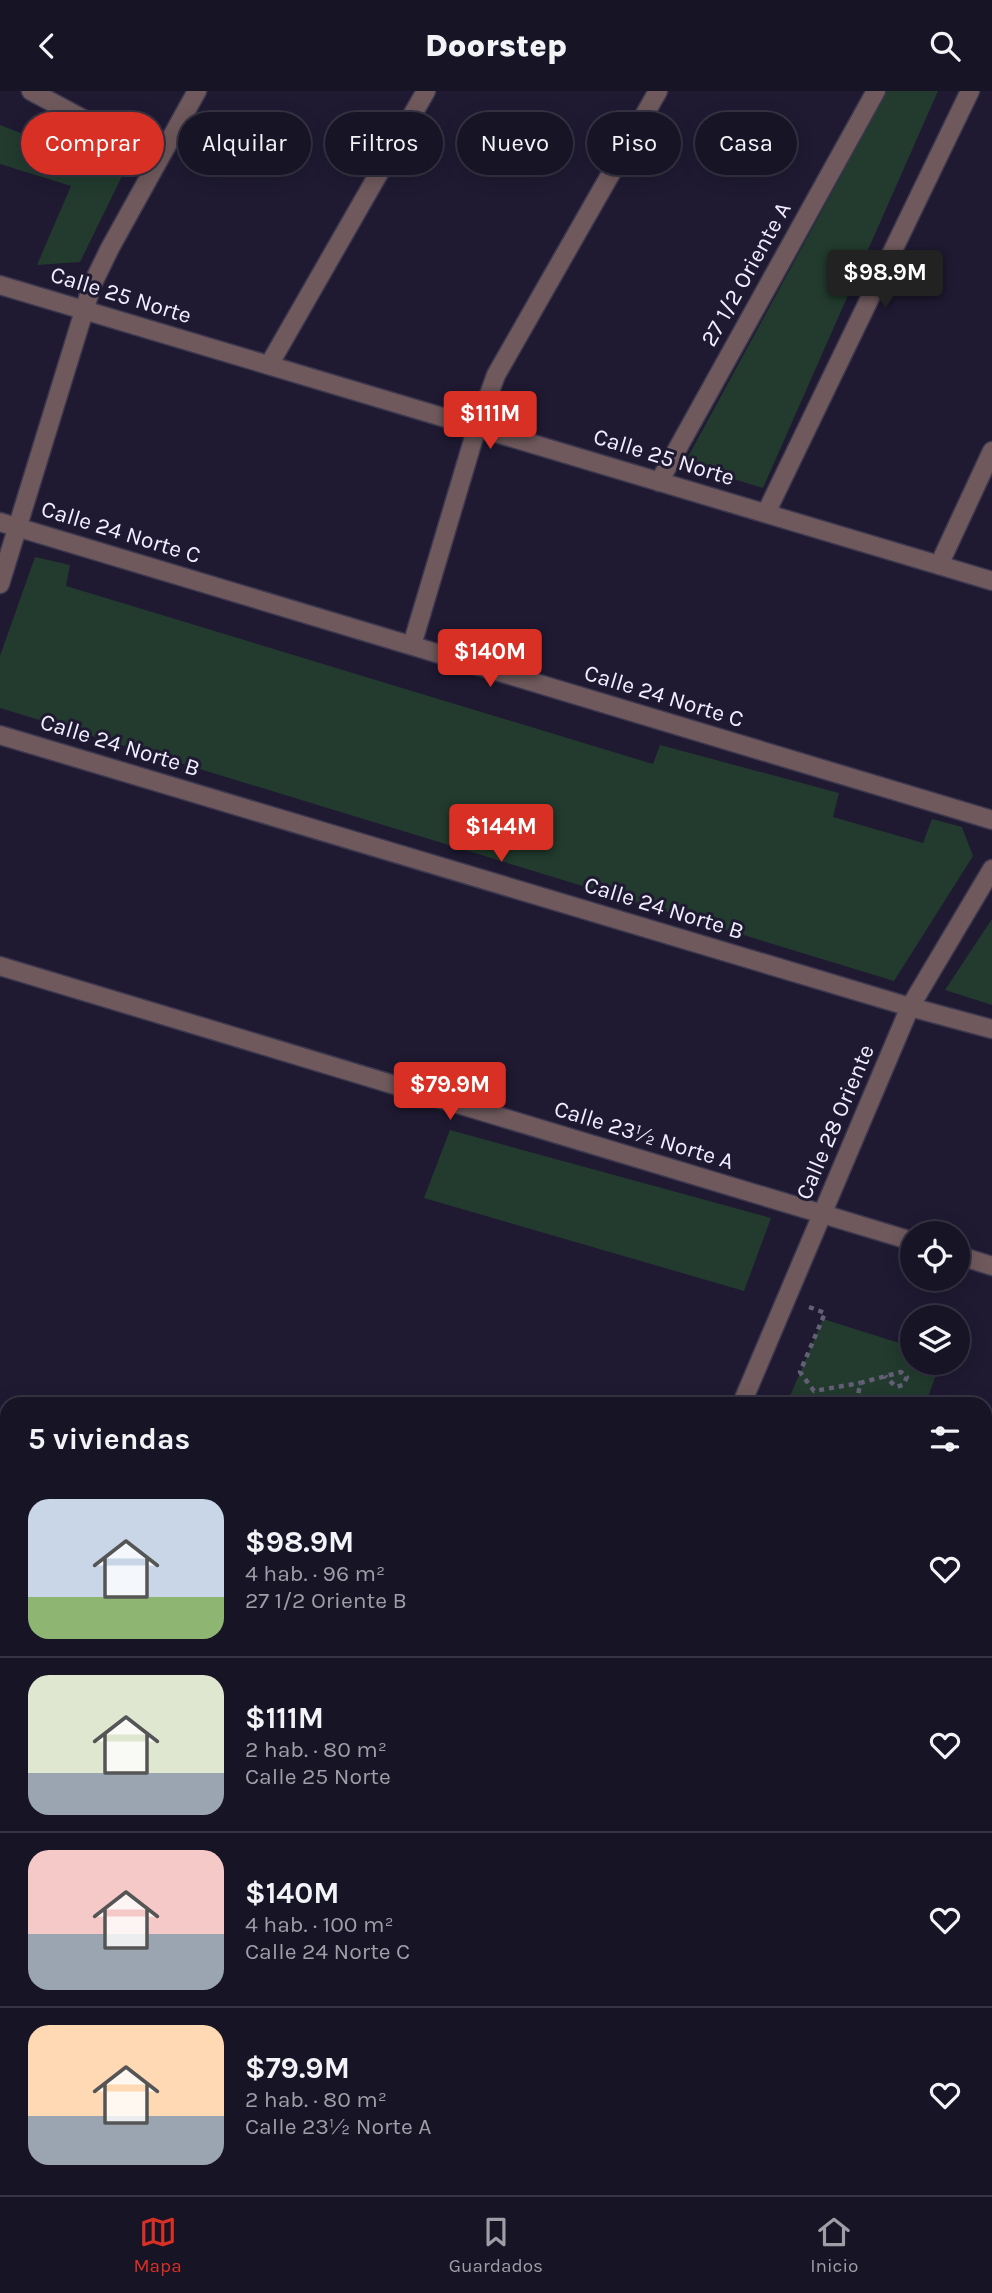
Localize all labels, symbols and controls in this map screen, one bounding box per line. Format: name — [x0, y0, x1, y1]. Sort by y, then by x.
icon: back — [28, 27, 66, 65]
text: Doorstep — [425, 27, 567, 64]
icon: search — [926, 27, 964, 65]
chip: Comprar — [21, 112, 164, 175]
chip: Alquilar — [178, 112, 311, 175]
chip: Filtros — [325, 112, 443, 175]
chip: Nuevo — [457, 112, 573, 175]
chip: Piso — [587, 112, 681, 175]
chip: Casa — [695, 112, 797, 175]
street label: 27 1/2 Oriente A — [695, 197, 797, 351]
pin: $98.9M — [828, 251, 942, 310]
text: $98.9M — [843, 259, 927, 286]
street label: Calle 25 Norte — [47, 261, 195, 329]
pin: $111M — [441, 391, 539, 451]
text: $111M — [460, 400, 520, 427]
street label: Calle 25 Norte — [590, 423, 738, 491]
street label: Calle 24 Norte C — [38, 495, 204, 569]
pin: $140M — [441, 629, 539, 689]
text: $140M — [454, 638, 526, 665]
street label: Calle 24 Norte C — [581, 659, 747, 733]
street label: Calle 24 Norte B — [37, 708, 203, 782]
pin: $144M — [452, 805, 550, 864]
text: $144M — [465, 813, 537, 840]
street label: Calle 24 Norte B — [581, 871, 747, 945]
street label: Calle 28 Oriente — [790, 1040, 880, 1204]
pin: $79.9M — [393, 1063, 507, 1122]
text: $79.9M — [410, 1071, 490, 1098]
street label: Calle 23½ Norte A — [551, 1095, 737, 1175]
map controls — [900, 1221, 970, 1375]
button: locate — [900, 1221, 970, 1291]
button: layers — [900, 1305, 970, 1375]
icon: filters — [926, 1420, 964, 1458]
text: 5 viviendas — [28, 1421, 190, 1457]
text: $98.9M — [245, 1524, 354, 1560]
icon: home — [84, 1527, 168, 1611]
icon: heart — [926, 1550, 964, 1588]
text: 4 hab. · 96 m² — [245, 1560, 385, 1587]
text: 27 1/2 Oriente B — [245, 1587, 407, 1614]
text: $111M — [245, 1700, 324, 1736]
icon: home — [84, 1703, 168, 1787]
icon: heart — [926, 1726, 964, 1764]
text: 2 hab. · 80 m² — [245, 1736, 387, 1763]
text: Calle 25 Norte — [245, 1763, 391, 1790]
text: $140M — [245, 1875, 339, 1911]
icon: home — [84, 1878, 168, 1962]
icon: heart — [926, 1901, 964, 1939]
text: 4 hab. · 100 m² — [245, 1911, 394, 1938]
text: Calle 24 Norte C — [245, 1938, 410, 1965]
text: $79.9M — [245, 2050, 350, 2086]
icon: home — [84, 2053, 168, 2137]
icon: heart — [926, 2076, 964, 2114]
text: 2 hab. · 80 m² — [245, 2086, 387, 2113]
text: Calle 23½ Norte A — [245, 2113, 431, 2140]
tab: Mapa — [134, 2213, 182, 2277]
tab: Guardados — [449, 2213, 543, 2277]
tab: Inicio — [810, 2213, 858, 2277]

